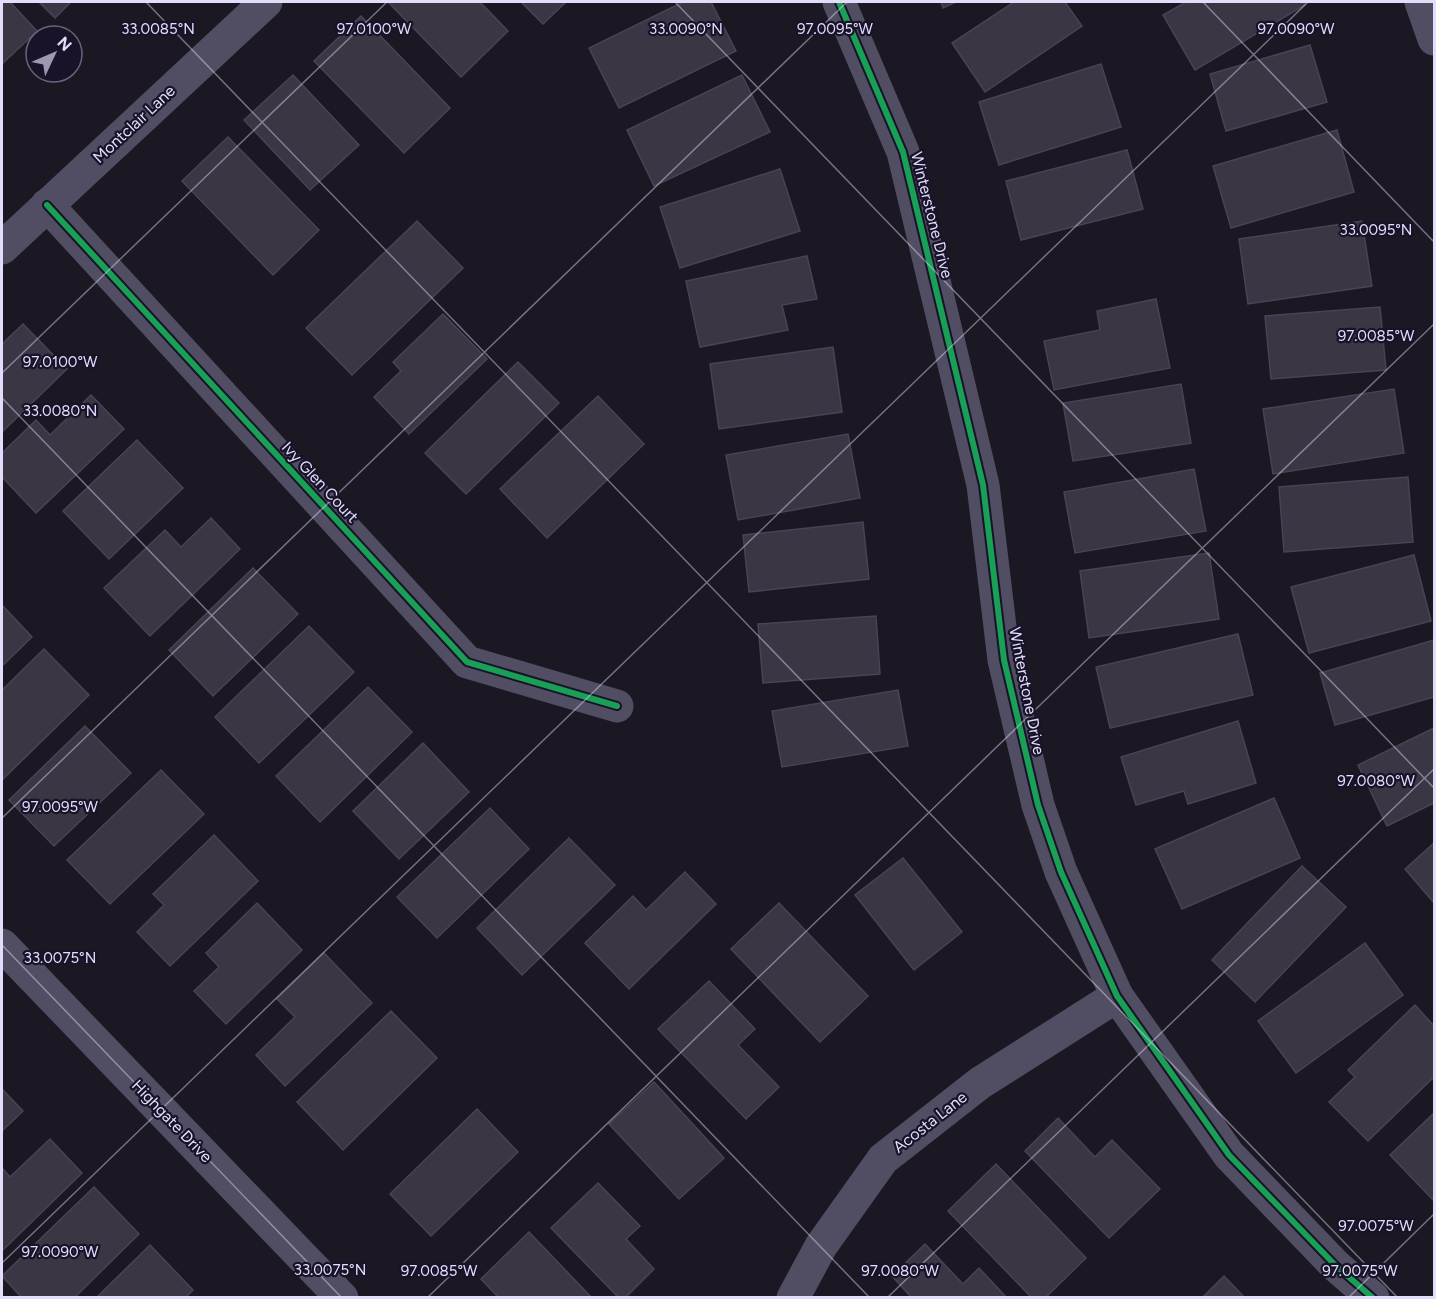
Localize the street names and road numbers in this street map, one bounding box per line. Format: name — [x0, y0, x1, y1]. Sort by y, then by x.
street label: Montclair Lane — [89, 81, 179, 167]
street label: Winterstone Drive — [907, 150, 957, 280]
street label: Ivy Glen Court — [278, 438, 362, 526]
street label: Winterstone Drive — [1005, 626, 1049, 757]
street label: Highgate Drive — [128, 1076, 216, 1166]
street label: Acosta Lane — [889, 1087, 971, 1157]

